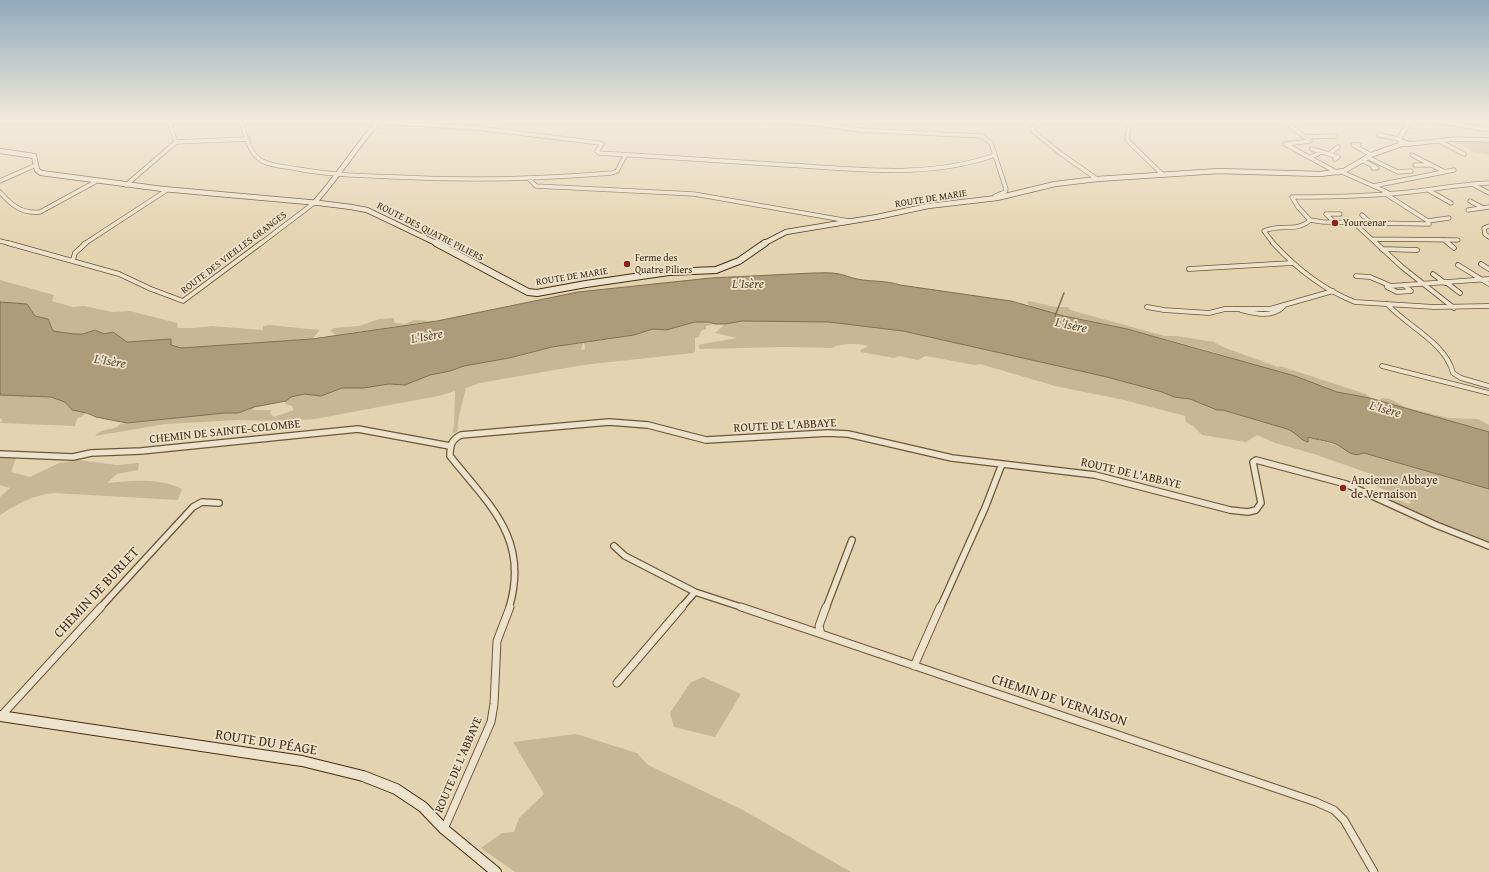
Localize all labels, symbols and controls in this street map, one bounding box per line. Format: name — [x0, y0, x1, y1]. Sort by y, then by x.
street label: ROUTE DE MARIE — [894, 187, 968, 211]
street label: ROUTE DES QUATRE PILIERS — [375, 200, 485, 264]
street label: ROUTE DES VIEILLES GRANGES — [179, 209, 289, 297]
place label: Yourcenar — [1343, 217, 1386, 229]
marker: Yourcenar — [1330, 218, 1340, 228]
place label: Ferme des Quatre Piliers — [635, 252, 692, 276]
marker: Ferme des Quatre Piliers — [622, 259, 632, 269]
street label: ROUTE DE MARIE — [535, 265, 609, 289]
water label: L'Isère — [732, 277, 764, 293]
water label: L'Isère — [1054, 315, 1088, 337]
water label: L'Isère — [410, 327, 444, 347]
water label: L'Isère — [93, 352, 127, 372]
water label: L'Isère — [1367, 398, 1403, 422]
street label: ROUTE DE L'ABBAYE — [733, 416, 837, 436]
street label: CHEMIN DE SAINTE-COLOMBE — [149, 417, 301, 447]
street label: ROUTE DE L'ABBAYE — [1079, 455, 1183, 493]
place label: Ancienne Abbaye de Vernaison — [1351, 474, 1438, 502]
marker: Ancienne Abbaye de Vernaison — [1338, 483, 1348, 493]
street label: CHEMIN DE BURLET — [51, 544, 143, 642]
street label: CHEMIN DE VERNAISON — [989, 671, 1129, 731]
street label: ROUTE DE L'ABBAYE — [432, 715, 486, 815]
street label: ROUTE DU PÉAGE — [214, 727, 318, 759]

